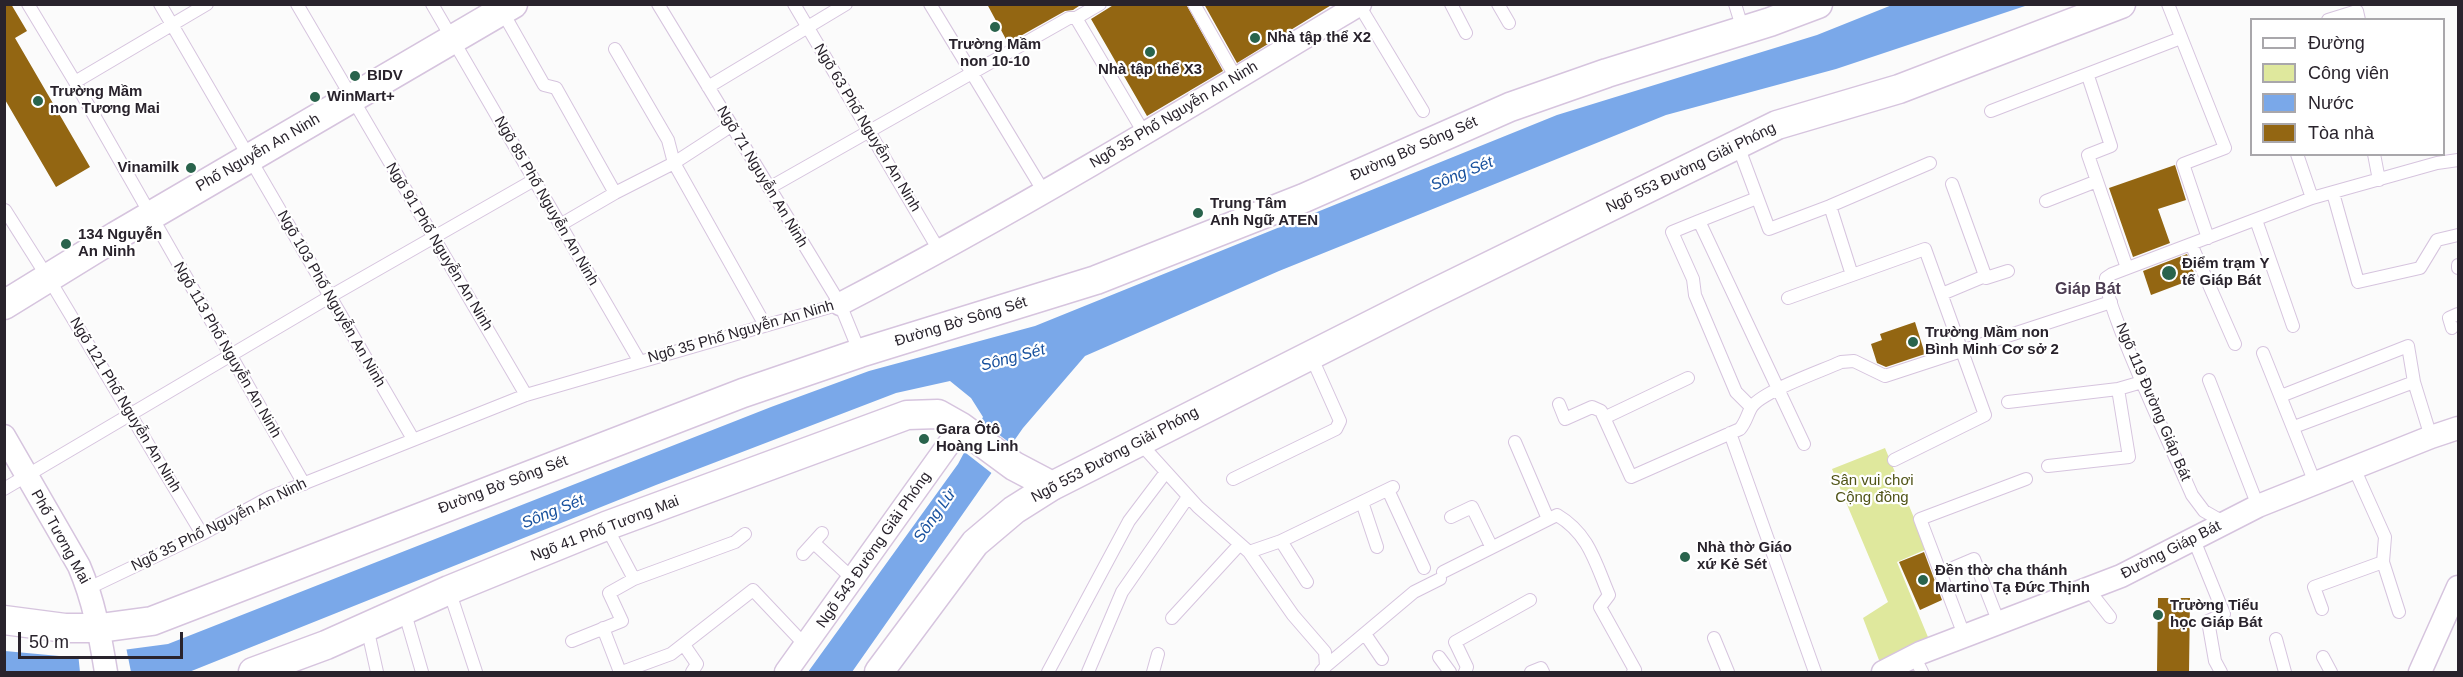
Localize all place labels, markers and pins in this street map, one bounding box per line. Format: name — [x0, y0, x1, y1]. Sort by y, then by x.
marker: Trường Mầm non 10-10 — [988, 20, 1002, 34]
place label: Nhà tập thể X2 — [1267, 29, 1371, 47]
marker: Nhà tập thể X2 — [1248, 31, 1262, 45]
place label: Trường Mầm non 10-10 — [949, 36, 1041, 71]
marker: Nhà tập thể X3 — [1143, 45, 1157, 59]
place label: Nhà tập thể X3 — [1098, 61, 1202, 79]
place label: BIDV — [367, 67, 403, 85]
marker: BIDV — [348, 69, 362, 83]
place label: Trường Mầm non Tương Mai — [50, 83, 160, 118]
place label: WinMart+ — [327, 88, 395, 106]
marker: WinMart+ — [308, 90, 322, 104]
marker: Trường Mầm non Tương Mai — [31, 94, 45, 108]
place label: Vinamilk — [118, 159, 179, 177]
marker: Vinamilk — [184, 161, 198, 175]
place label: Trung Tâm Anh Ngữ ATEN — [1210, 195, 1318, 230]
marker: Trung Tâm Anh Ngữ ATEN — [1191, 206, 1205, 220]
place label: 134 Nguyễn An Ninh — [78, 226, 162, 261]
marker: 134 Nguyễn An Ninh — [59, 237, 73, 251]
place label: Điểm trạm Y tế Giáp Bát — [2182, 255, 2270, 290]
marker: Điểm trạm Y tế Giáp Bát — [2160, 264, 2178, 282]
place label: Trường Mầm non Bình Minh Cơ sở 2 — [1925, 324, 2059, 359]
marker: Trường Mầm non Bình Minh Cơ sở 2 — [1906, 335, 1920, 349]
place label: Gara Ôtô Hoàng Linh — [936, 421, 1018, 456]
marker: Gara Ôtô Hoàng Linh — [917, 432, 931, 446]
place label: Nhà thờ Giáo xứ Kẻ Sét — [1697, 539, 1792, 574]
marker: Nhà thờ Giáo xứ Kẻ Sét — [1678, 550, 1692, 564]
place label: Đền thờ cha thánh Martino Tạ Đức Thịnh — [1935, 562, 2090, 597]
marker: Đền thờ cha thánh Martino Tạ Đức Thịnh — [1916, 573, 1930, 587]
place label: Trường Tiểu học Giáp Bát — [2170, 597, 2263, 632]
marker: Trường Tiểu học Giáp Bát — [2151, 608, 2165, 622]

